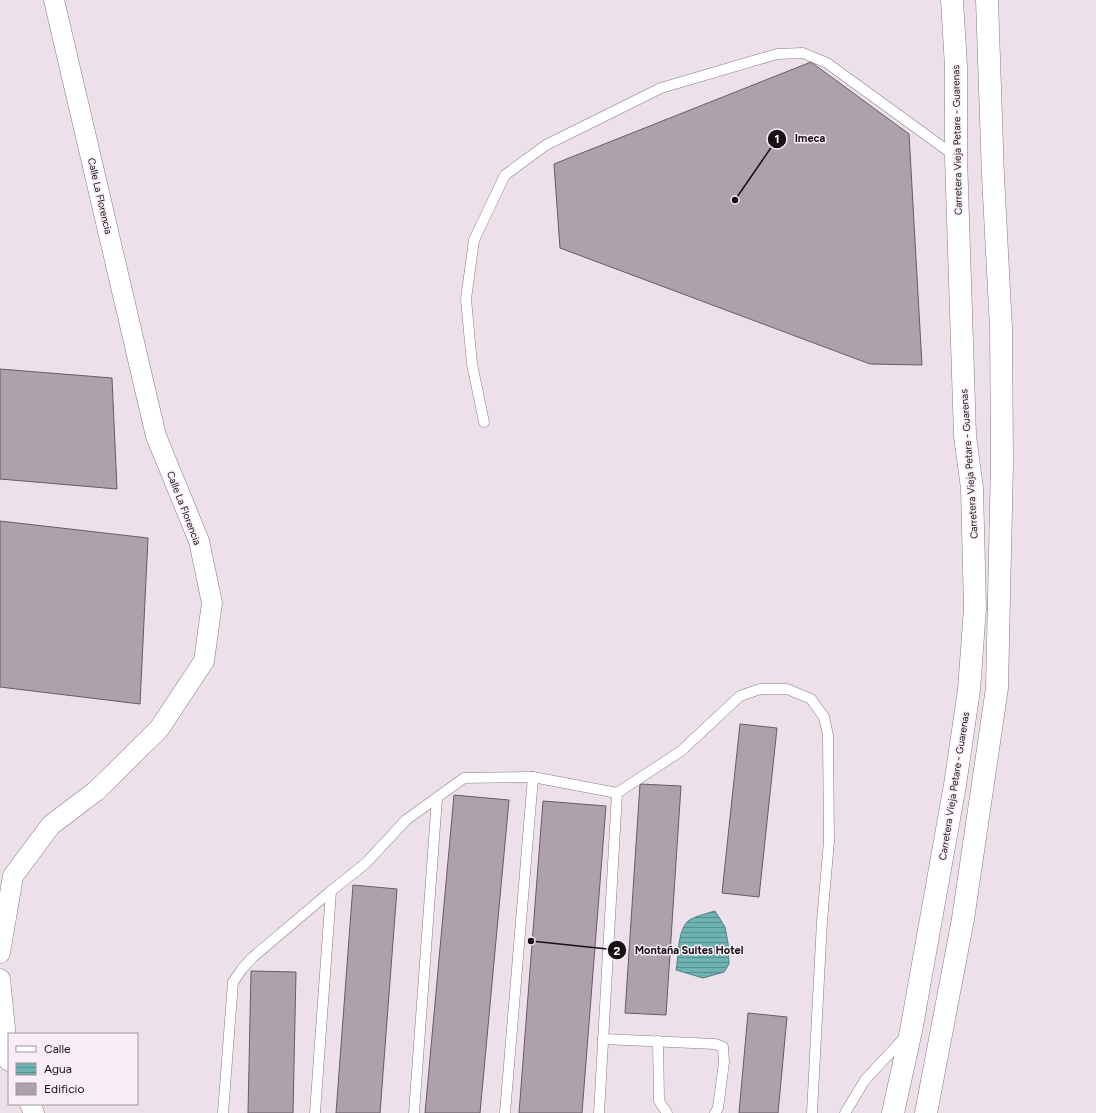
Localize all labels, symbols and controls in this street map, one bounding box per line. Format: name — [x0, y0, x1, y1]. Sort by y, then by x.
street label: Carretera Vieja Petare - Guarenas — [949, 65, 965, 215]
callout: Imeca — [767, 127, 834, 150]
text: 1 — [774, 132, 780, 146]
text: Imeca — [795, 132, 826, 145]
street label: Calle La Florencia — [85, 156, 115, 236]
street label: Carretera Vieja Petare - Guarenas — [957, 388, 981, 539]
street label: Calle La Florencia — [164, 469, 204, 547]
street label: Carretera Vieja Petare - Guarenas — [936, 711, 972, 861]
callout: Montaña Suites Hotel — [607, 939, 752, 962]
text: 2 — [614, 944, 621, 958]
text: Montaña Suites Hotel — [635, 944, 744, 957]
legend — [8, 1033, 138, 1105]
text: Calle — [44, 1042, 71, 1056]
text: Agua — [44, 1062, 72, 1076]
text: Edificio — [44, 1082, 84, 1096]

